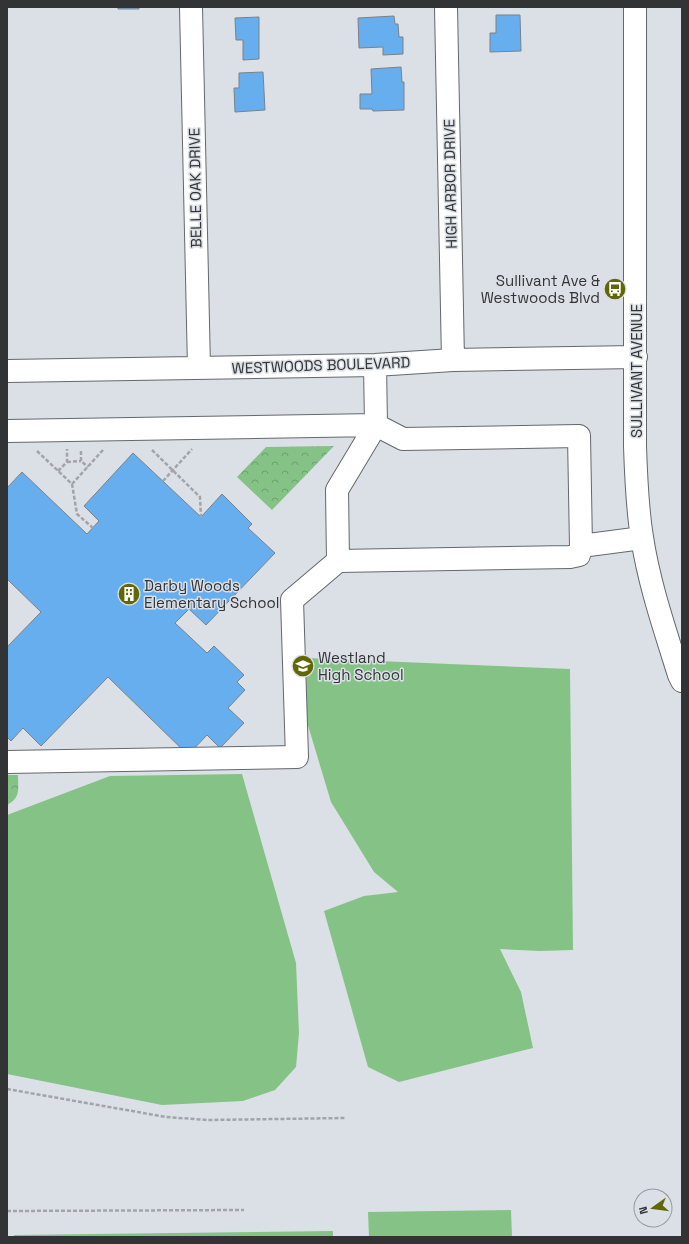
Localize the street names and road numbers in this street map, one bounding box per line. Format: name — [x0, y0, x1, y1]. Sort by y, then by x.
street label: HIGH ARBOR DRIVE — [439, 119, 461, 249]
street label: BELLE OAK DRIVE — [184, 128, 206, 248]
street label: SULLIVANT AVENUE — [627, 304, 646, 438]
street label: WESTWOODS BOULEVARD — [231, 352, 411, 378]

